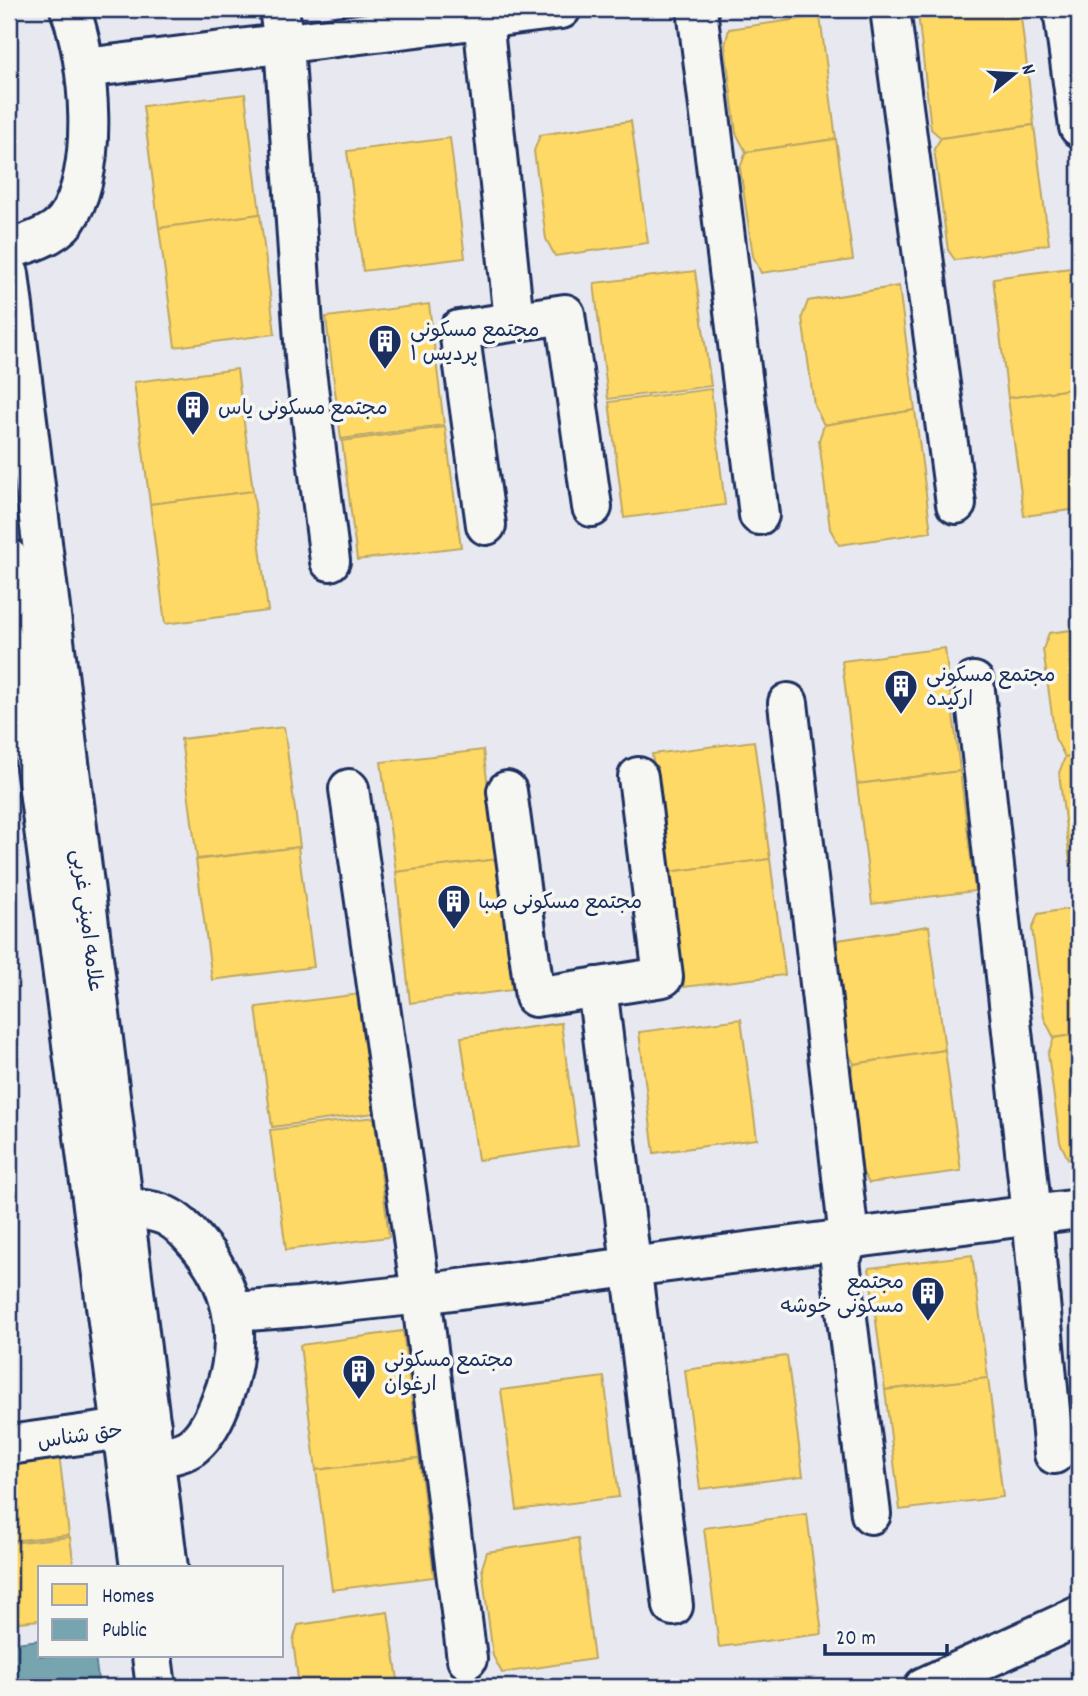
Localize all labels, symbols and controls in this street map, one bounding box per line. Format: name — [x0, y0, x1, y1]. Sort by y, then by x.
north arrow — [979, 38, 1050, 108]
text: N — [1013, 61, 1041, 78]
place label: مجتمع مسکونی پردیس ۱ — [410, 317, 539, 371]
building icon: مجتمع مسکونی پردیس ۱ — [366, 322, 404, 371]
building icon: مجتمع مسکونی یاس — [174, 388, 212, 437]
place label: مجتمع مسکونی یاس — [218, 395, 388, 425]
place label: مجتمع مسکونی ارکیده — [926, 662, 1055, 716]
building icon: مجتمع مسکونی ارکیده — [882, 667, 920, 716]
street label: علامه امینی غربی — [61, 848, 109, 995]
building icon: مجتمع مسکونی صبا — [435, 882, 473, 931]
place label: مجتمع مسکونی صبا — [478, 889, 642, 919]
place label: مجتمع مسکونی خوشه — [781, 1269, 904, 1323]
building icon: مجتمع مسکونی خوشه — [909, 1274, 947, 1323]
place label: مجتمع مسکونی ارغوان — [384, 1347, 513, 1401]
building icon: مجتمع مسکونی ارغوان — [340, 1352, 378, 1401]
street label: حق شناس — [36, 1417, 125, 1459]
legend — [38, 1566, 284, 1658]
text: Homes — [102, 1583, 155, 1613]
scale bar — [825, 1612, 948, 1656]
text: Public — [102, 1617, 147, 1647]
text: 20 m — [836, 1625, 876, 1655]

